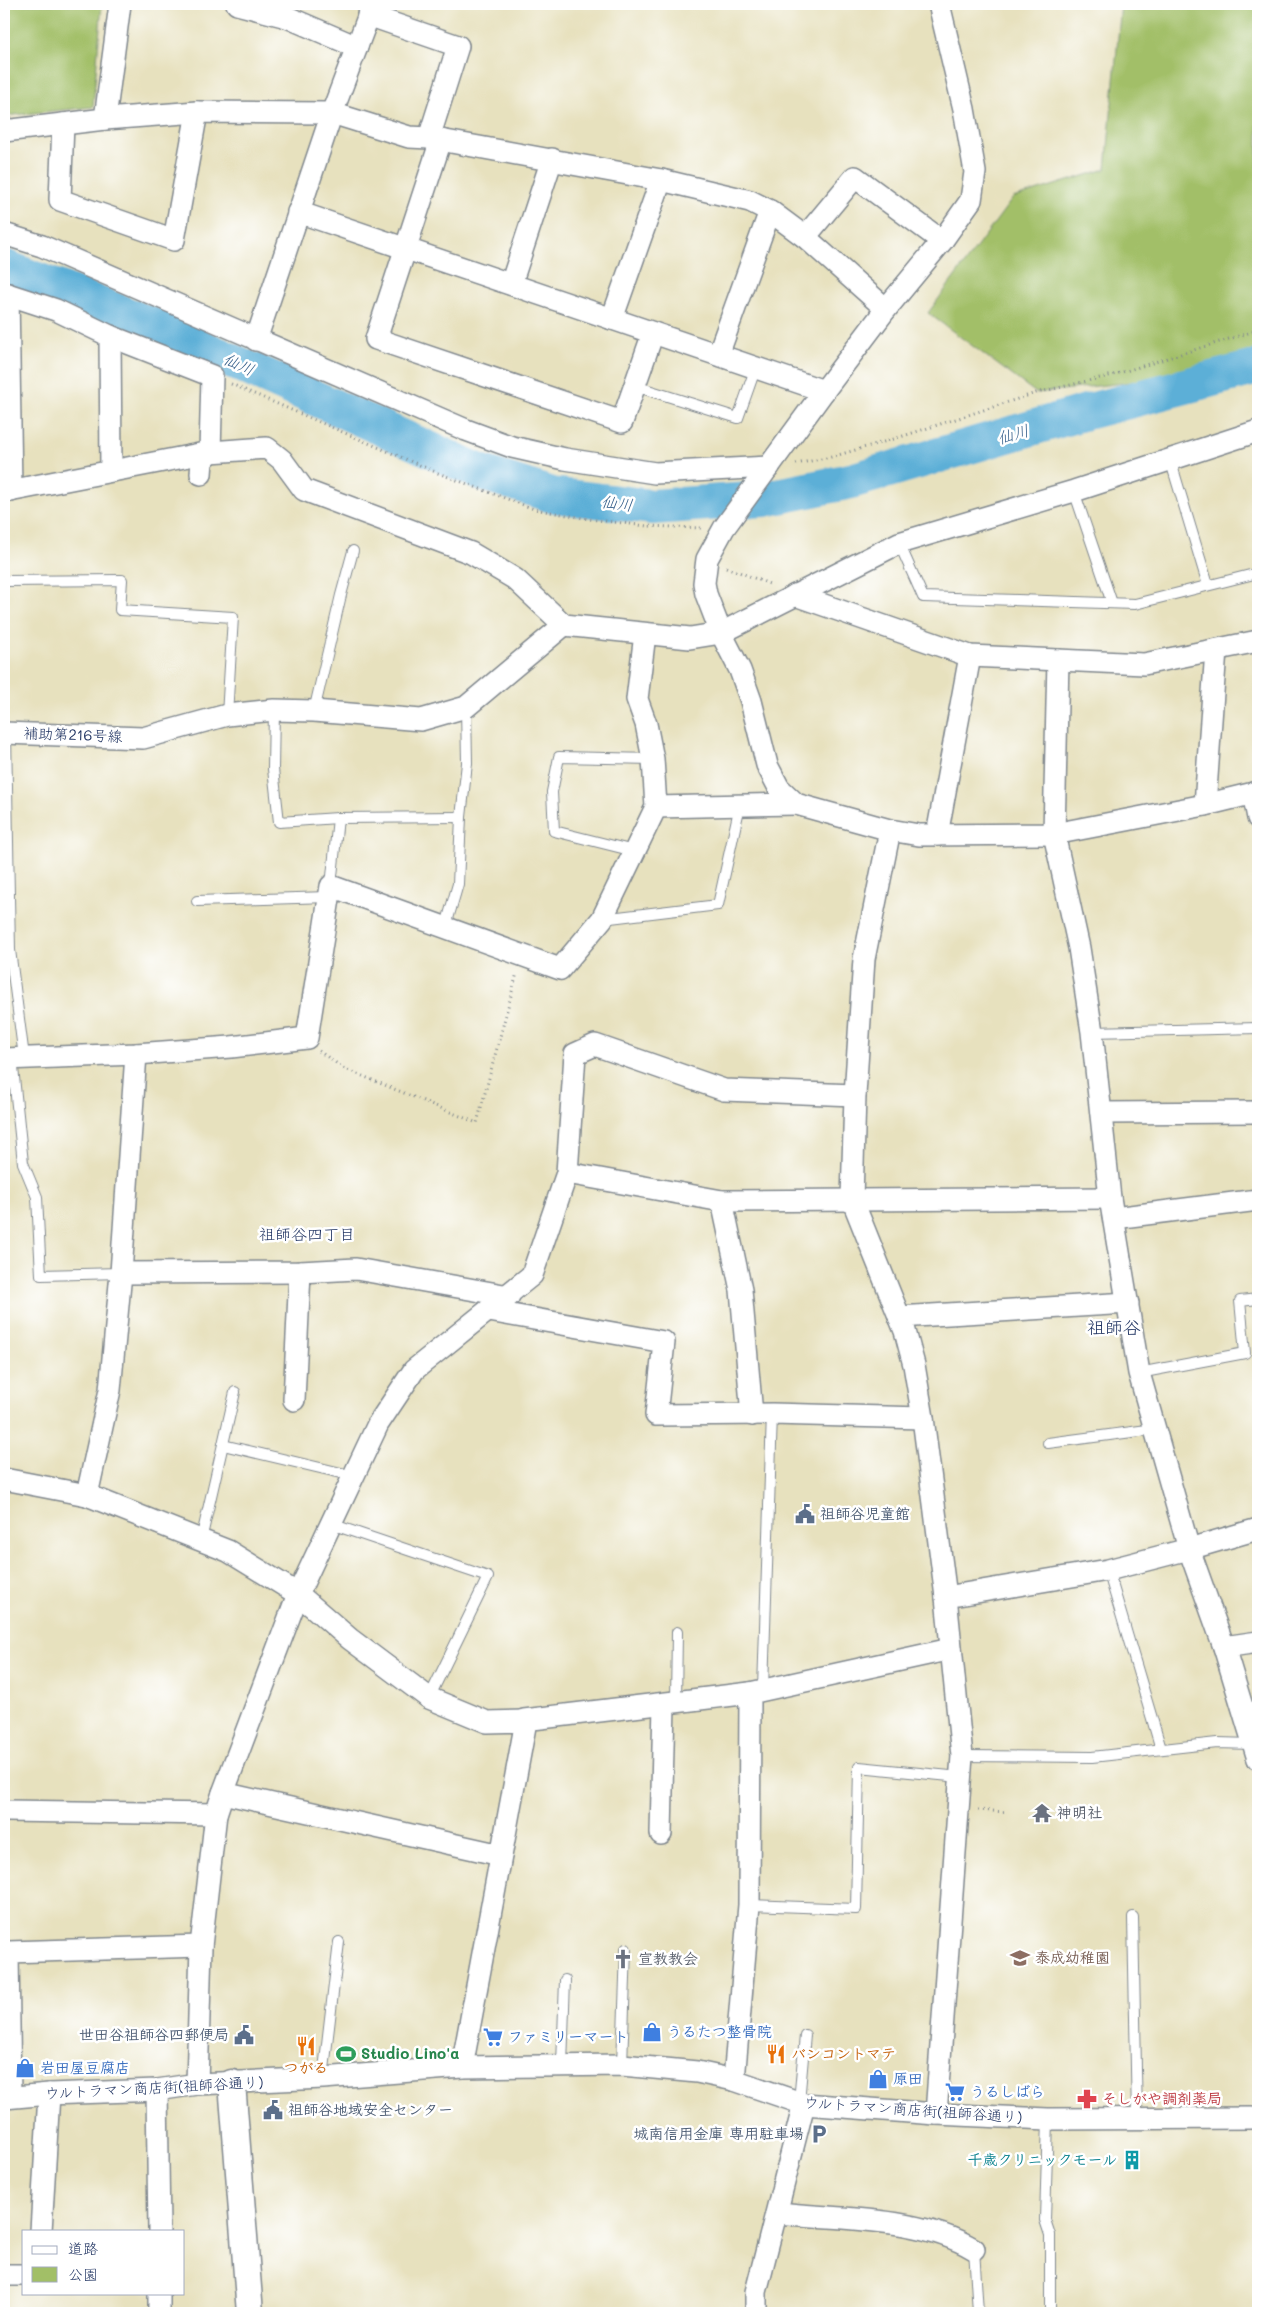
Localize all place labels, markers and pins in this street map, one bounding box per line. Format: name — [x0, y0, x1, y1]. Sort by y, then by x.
public building icon: 祖師谷児童館 — [794, 1503, 816, 1525]
place label: 祖師谷児童館 — [820, 1503, 910, 1523]
temple icon: 神明社 — [1031, 1802, 1053, 1824]
place label: 神明社 — [1057, 1802, 1102, 1822]
school or university icon: 泰成幼稚園 — [1009, 1947, 1031, 1969]
place label: 泰成幼稚園 — [1035, 1947, 1110, 1967]
church icon: 宣教教会 — [612, 1948, 634, 1970]
place label: 宣教教会 — [638, 1948, 698, 1968]
shop icon: うるたつ整骨院 — [641, 2021, 663, 2043]
place label: うるたつ整骨院 — [667, 2021, 772, 2041]
place label: 世田谷祖師谷四郵便局 — [79, 2024, 229, 2044]
public building icon: 世田谷祖師谷四郵便局 — [233, 2024, 255, 2046]
supermarket icon: ファミリーマート — [482, 2026, 504, 2048]
place label: ファミリーマート — [508, 2026, 629, 2046]
restaurant icon: つがる — [295, 2035, 317, 2057]
sports icon: Studio Lino'a — [335, 2043, 357, 2065]
place label: Studio Lino'a — [361, 2043, 459, 2063]
restaurant icon: バンコントマテ — [765, 2043, 787, 2065]
place label: バンコントマテ — [791, 2043, 896, 2063]
shop icon: 岩田屋豆腐店 — [14, 2057, 36, 2079]
place label: 岩田屋豆腐店 — [40, 2057, 130, 2077]
place label: つがる — [283, 2057, 329, 2077]
shop icon: 原田 — [867, 2068, 889, 2090]
place label: 原田 — [893, 2068, 923, 2088]
supermarket icon: うるしばら — [944, 2081, 966, 2103]
place label: うるしばら — [970, 2081, 1045, 2101]
pharmacy icon: そしがや調剤薬局 — [1076, 2088, 1098, 2110]
place label: そしがや調剤薬局 — [1102, 2088, 1222, 2108]
public building icon: 祖師谷地域安全センター — [262, 2099, 284, 2121]
place label: 祖師谷地域安全センター — [288, 2099, 453, 2119]
place label: 城南信用金庫 専用駐車場 — [634, 2123, 804, 2143]
parking icon: 城南信用金庫 専用駐車場 — [808, 2123, 830, 2145]
place label: 千歳クリニックモール — [968, 2149, 1117, 2169]
building icon: 千歳クリニックモール — [1121, 2149, 1143, 2171]

